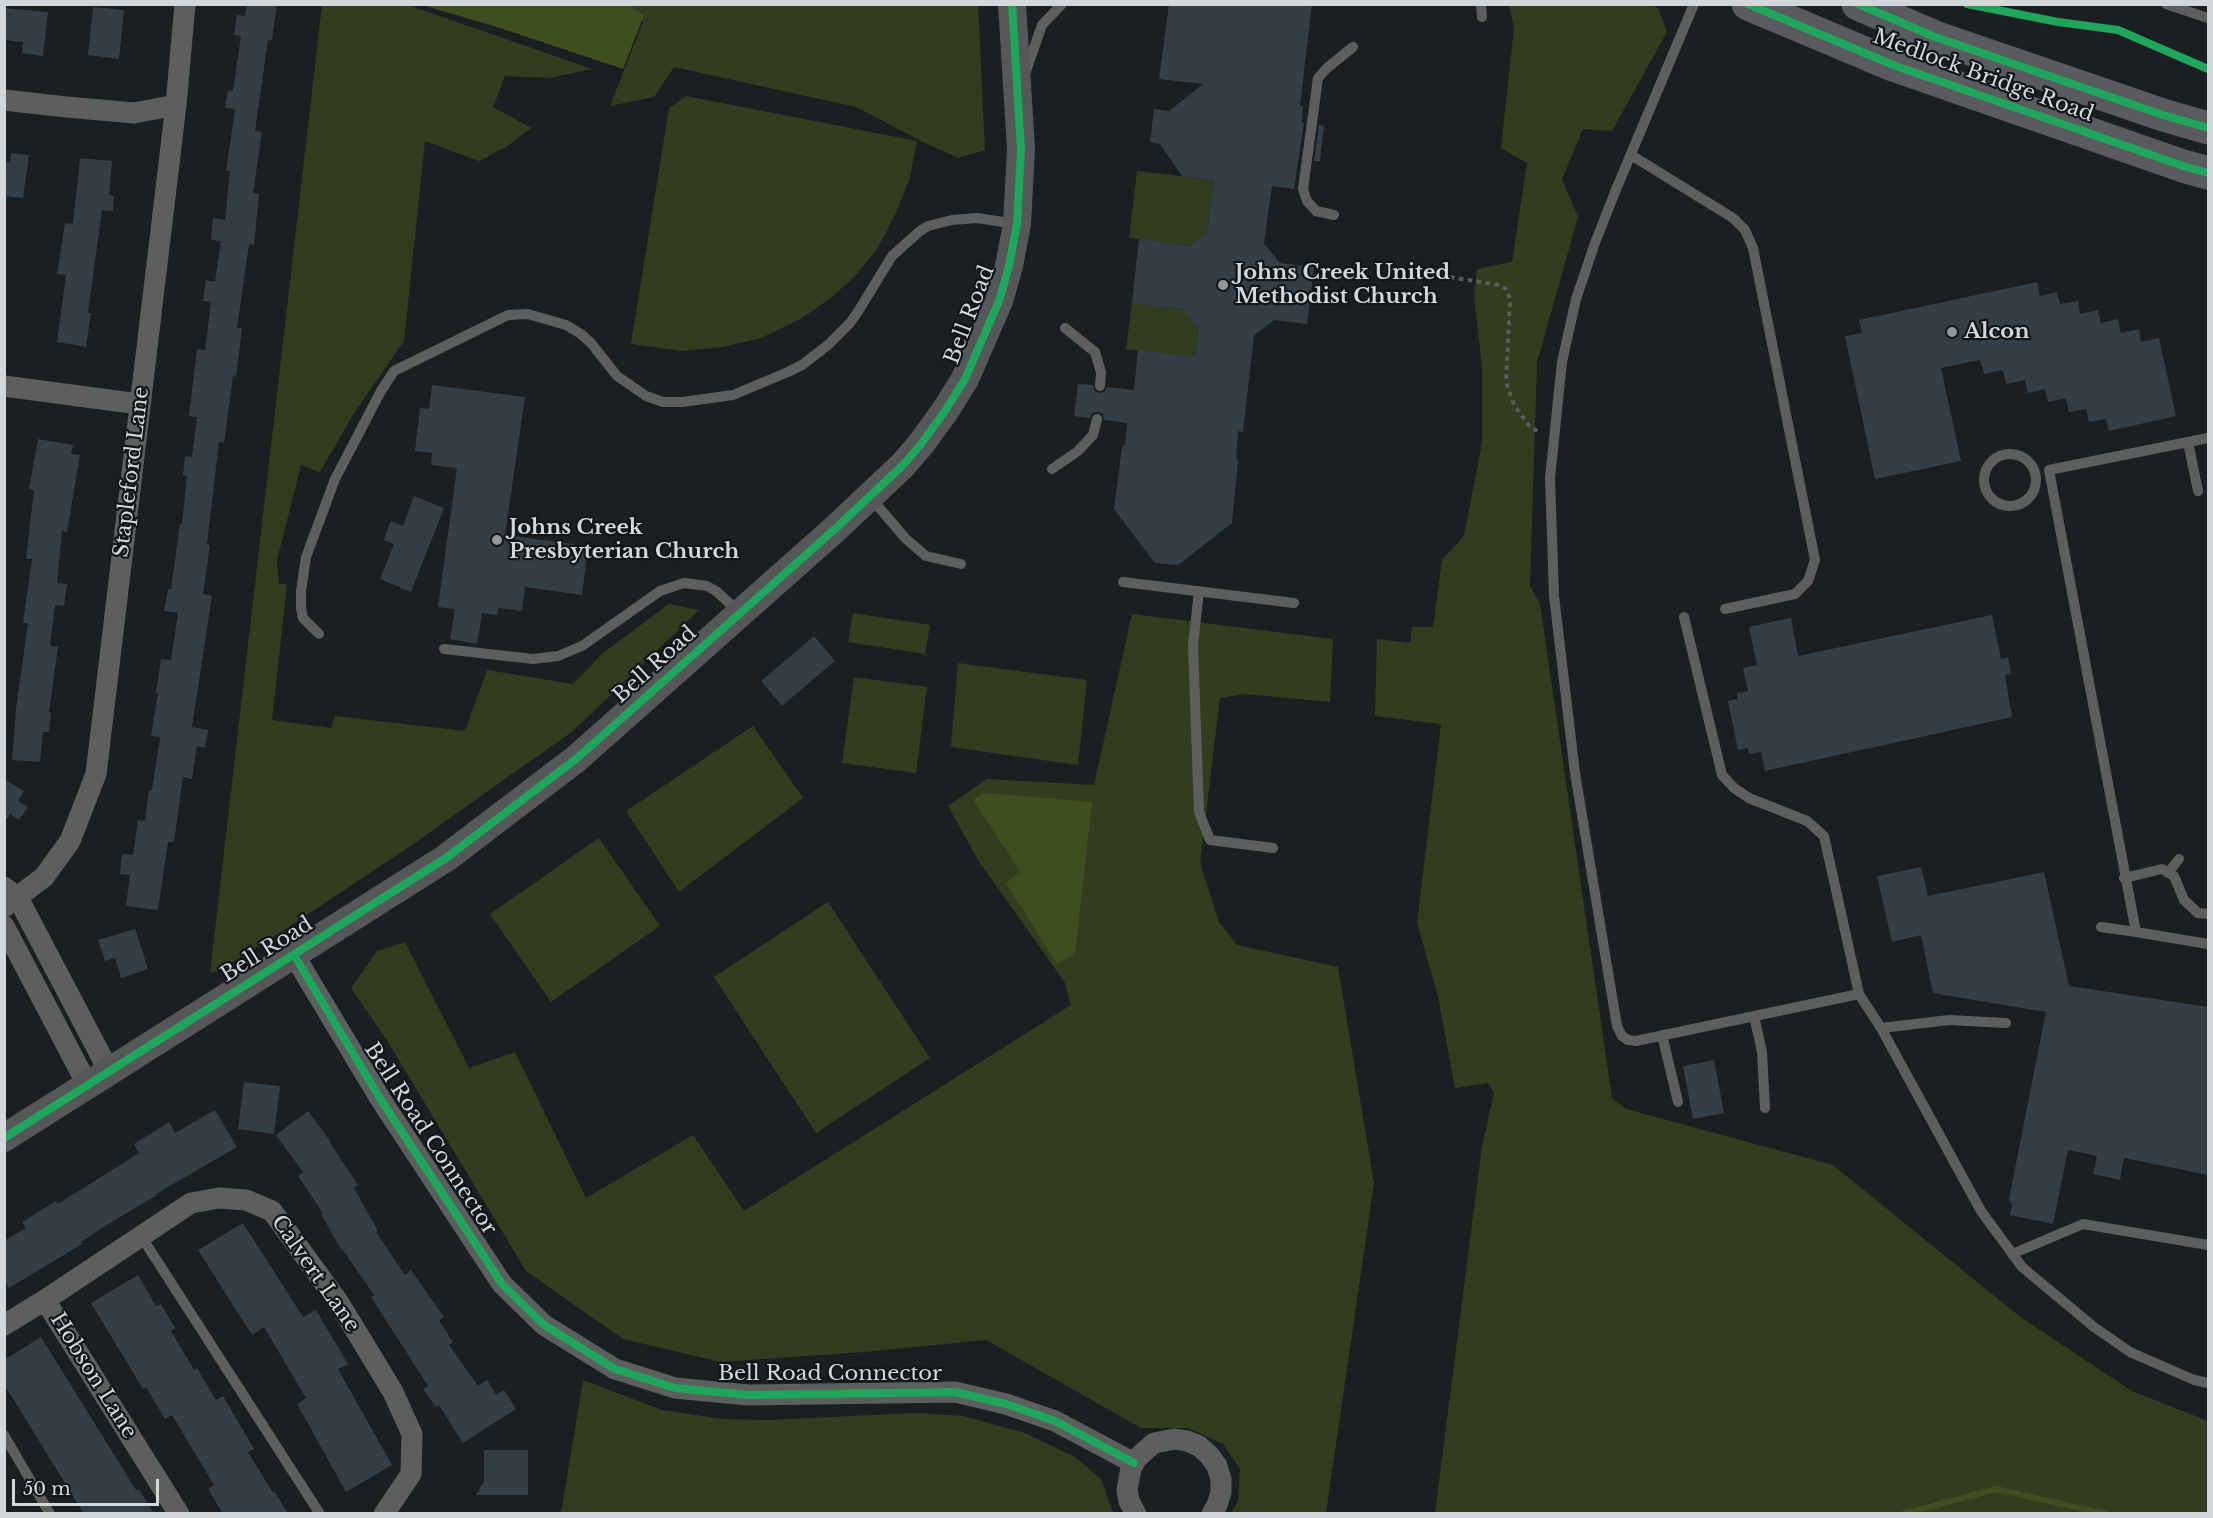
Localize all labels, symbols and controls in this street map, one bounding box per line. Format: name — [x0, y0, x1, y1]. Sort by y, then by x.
street label: Medlock Bridge Road — [1869, 24, 2097, 128]
place label: Johns Creek United Methodist Church — [1235, 260, 1450, 310]
street label: Bell Road — [940, 262, 1000, 368]
marker: Johns Creek United Methodist Church — [1216, 278, 1230, 292]
place label: Alcon — [1964, 319, 2029, 345]
marker: Alcon — [1945, 325, 1959, 339]
street label: Stapleford Lane — [109, 385, 155, 559]
place label: Johns Creek Presbyterian Church — [509, 515, 739, 565]
marker: Johns Creek Presbyterian Church — [490, 533, 504, 547]
street label: Bell Road — [608, 621, 702, 709]
street label: Bell Road — [216, 912, 318, 988]
street label: Bell Road Connector — [358, 1038, 502, 1240]
street label: Calvert Lane — [265, 1211, 365, 1337]
street label: Hobson Lane — [44, 1308, 142, 1444]
street label: Bell Road Connector — [718, 1361, 942, 1387]
scale bar — [15, 1467, 162, 1505]
text: 50 m — [23, 1478, 71, 1500]

